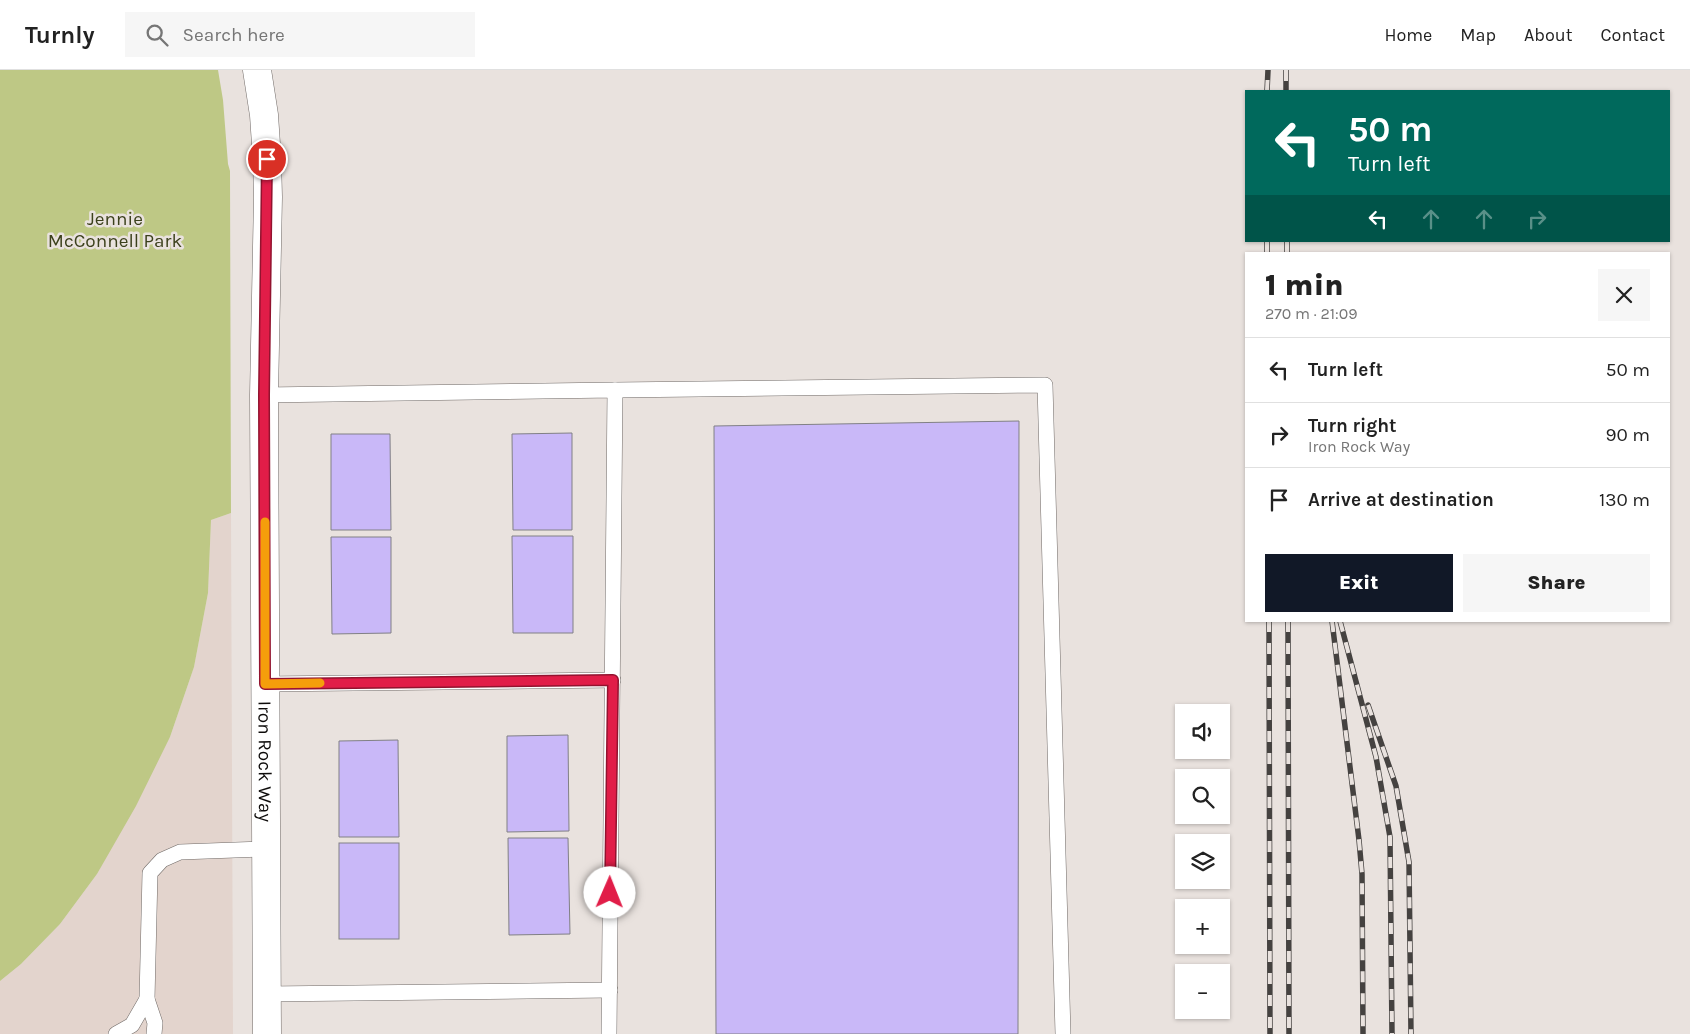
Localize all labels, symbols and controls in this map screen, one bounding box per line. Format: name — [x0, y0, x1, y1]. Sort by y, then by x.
search box — [125, 12, 475, 57]
text: Turnly — [25, 21, 95, 49]
icon: search — [143, 21, 171, 49]
text: Search here — [183, 24, 285, 46]
text: Home — [1384, 24, 1432, 46]
text: Map — [1460, 24, 1496, 46]
text: About — [1524, 24, 1573, 46]
text: Contact — [1601, 24, 1665, 46]
text: 50 m — [1348, 109, 1433, 150]
icon: left — [1265, 110, 1330, 175]
pin — [246, 138, 288, 180]
icon: arrive — [253, 145, 281, 173]
text: Turn left — [1348, 151, 1431, 177]
icon: left — [1364, 205, 1392, 233]
icon: ahead — [1417, 205, 1445, 233]
icon: ahead — [1470, 205, 1498, 233]
icon: right — [1523, 205, 1551, 233]
park label: Jennie McConnell Park — [48, 208, 182, 252]
text: 1 min — [1265, 267, 1344, 303]
button: close — [1598, 269, 1650, 321]
text: 270 m · 21:09 — [1265, 304, 1358, 323]
icon: left — [1265, 356, 1293, 384]
text: Turn left — [1308, 359, 1383, 381]
text: 50 m — [1606, 359, 1650, 381]
text: Turn right — [1308, 415, 1397, 437]
icon: right — [1265, 421, 1293, 449]
text: 90 m — [1605, 424, 1650, 446]
text: Iron Rock Way — [1308, 437, 1410, 456]
icon: arrive — [1265, 486, 1293, 514]
text: Arrive at destination — [1308, 489, 1494, 511]
text: 130 m — [1599, 489, 1650, 511]
button: Exit — [1265, 554, 1453, 612]
button: Share — [1463, 554, 1650, 612]
street label: Iron Rock Way — [253, 701, 276, 822]
map controls — [1175, 704, 1230, 1019]
button: sound — [1175, 704, 1230, 759]
button: search — [1175, 769, 1230, 824]
button: layers — [1175, 834, 1230, 889]
position arrow — [583, 866, 635, 918]
button: + — [1175, 899, 1230, 954]
button: − — [1175, 964, 1230, 1019]

